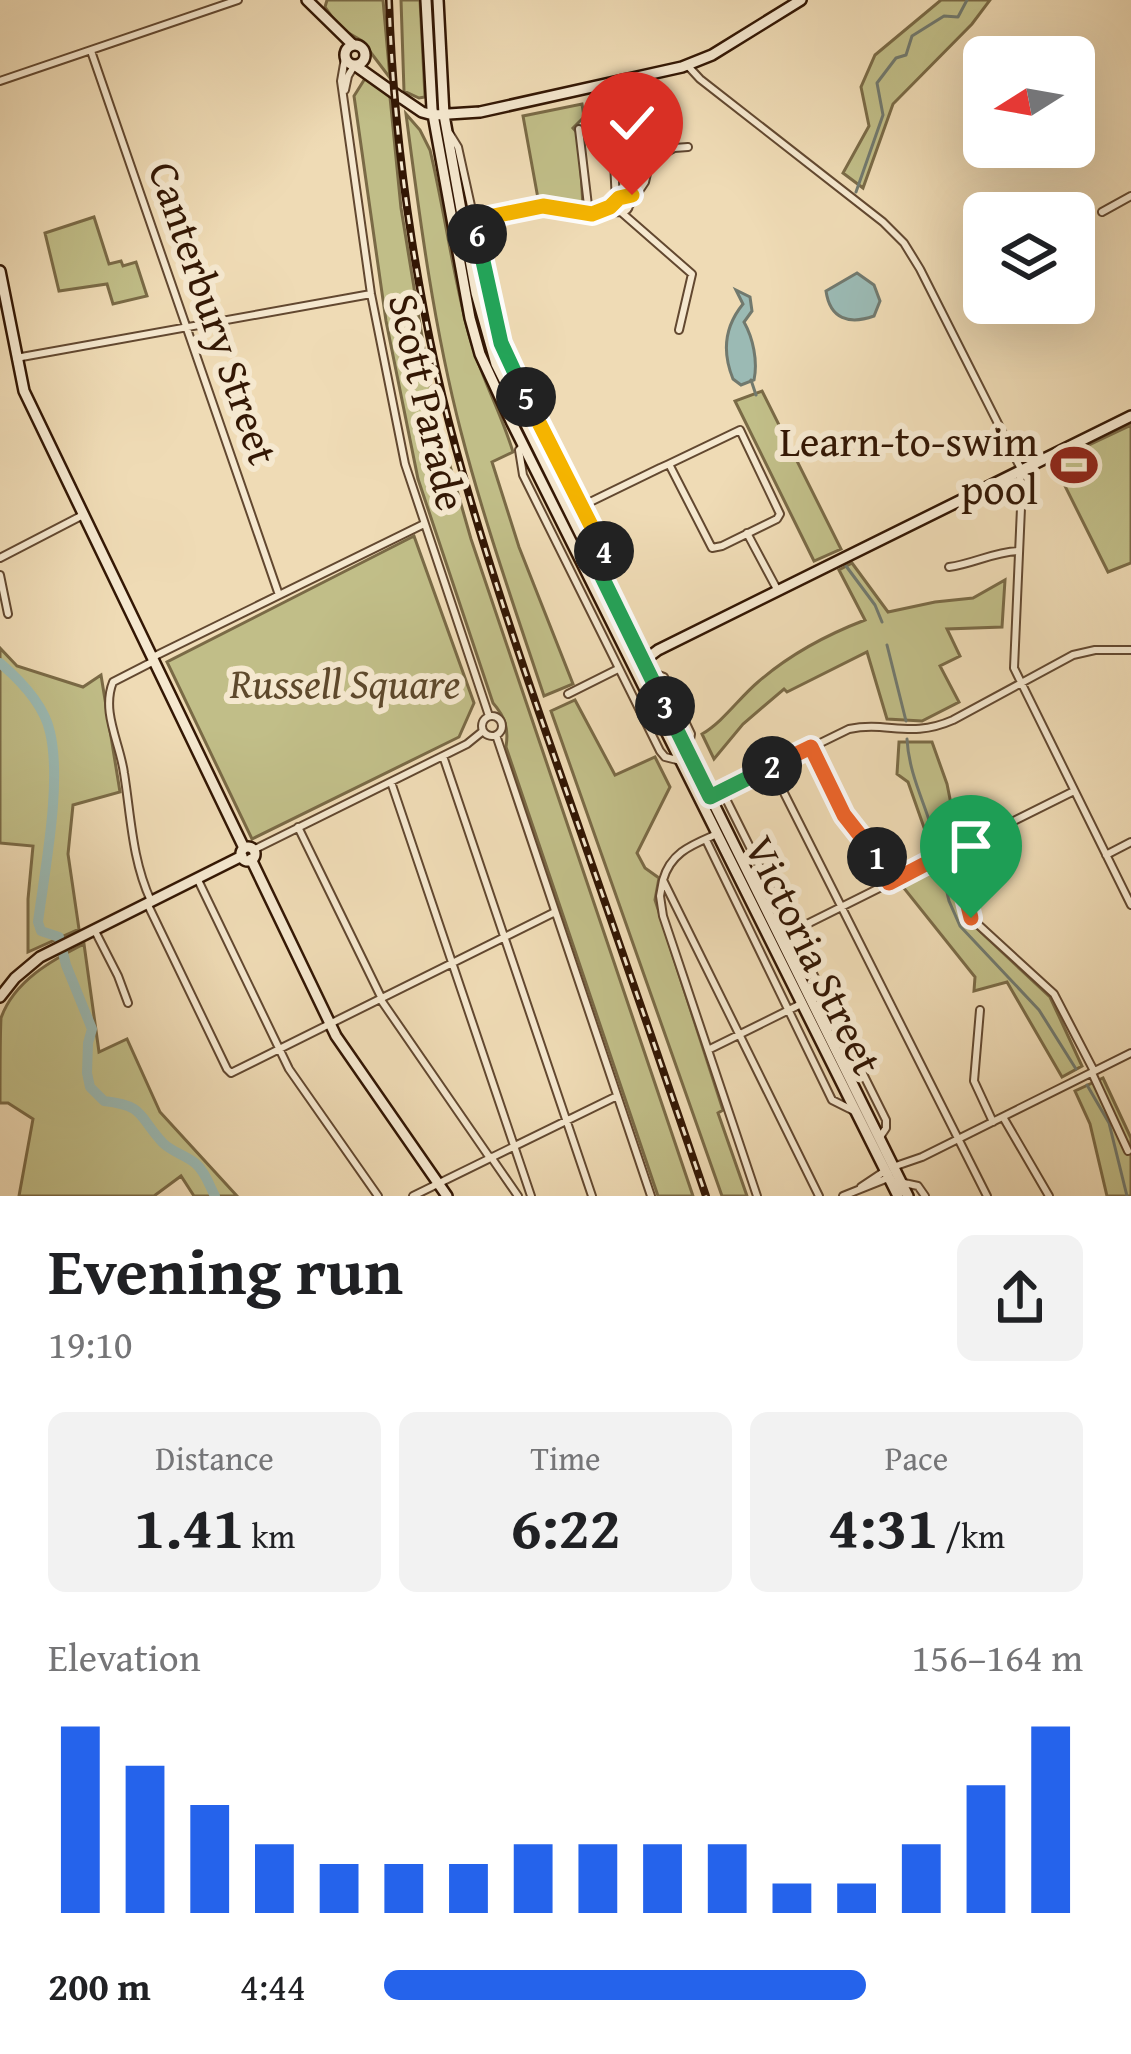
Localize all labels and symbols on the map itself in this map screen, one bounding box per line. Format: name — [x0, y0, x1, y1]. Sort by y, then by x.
north arrow — [963, 36, 1095, 168]
pin — [581, 72, 683, 195]
street label: Canterbury Street — [134, 153, 295, 472]
pin: 6 — [447, 204, 507, 264]
street label: Scott Parade — [374, 287, 483, 516]
pin: 5 — [496, 367, 556, 427]
place label: Learn-to-swim pool — [779, 410, 1038, 519]
sports icon: Learn-to-swim pool — [1049, 440, 1099, 490]
pin: 4 — [574, 521, 634, 581]
park label: Russell Square — [229, 652, 460, 713]
pin: 3 — [635, 676, 695, 736]
pin: 2 — [742, 736, 802, 796]
pin — [920, 795, 1022, 918]
street label: Victoria Street — [730, 825, 899, 1085]
pin: 1 — [847, 827, 907, 887]

